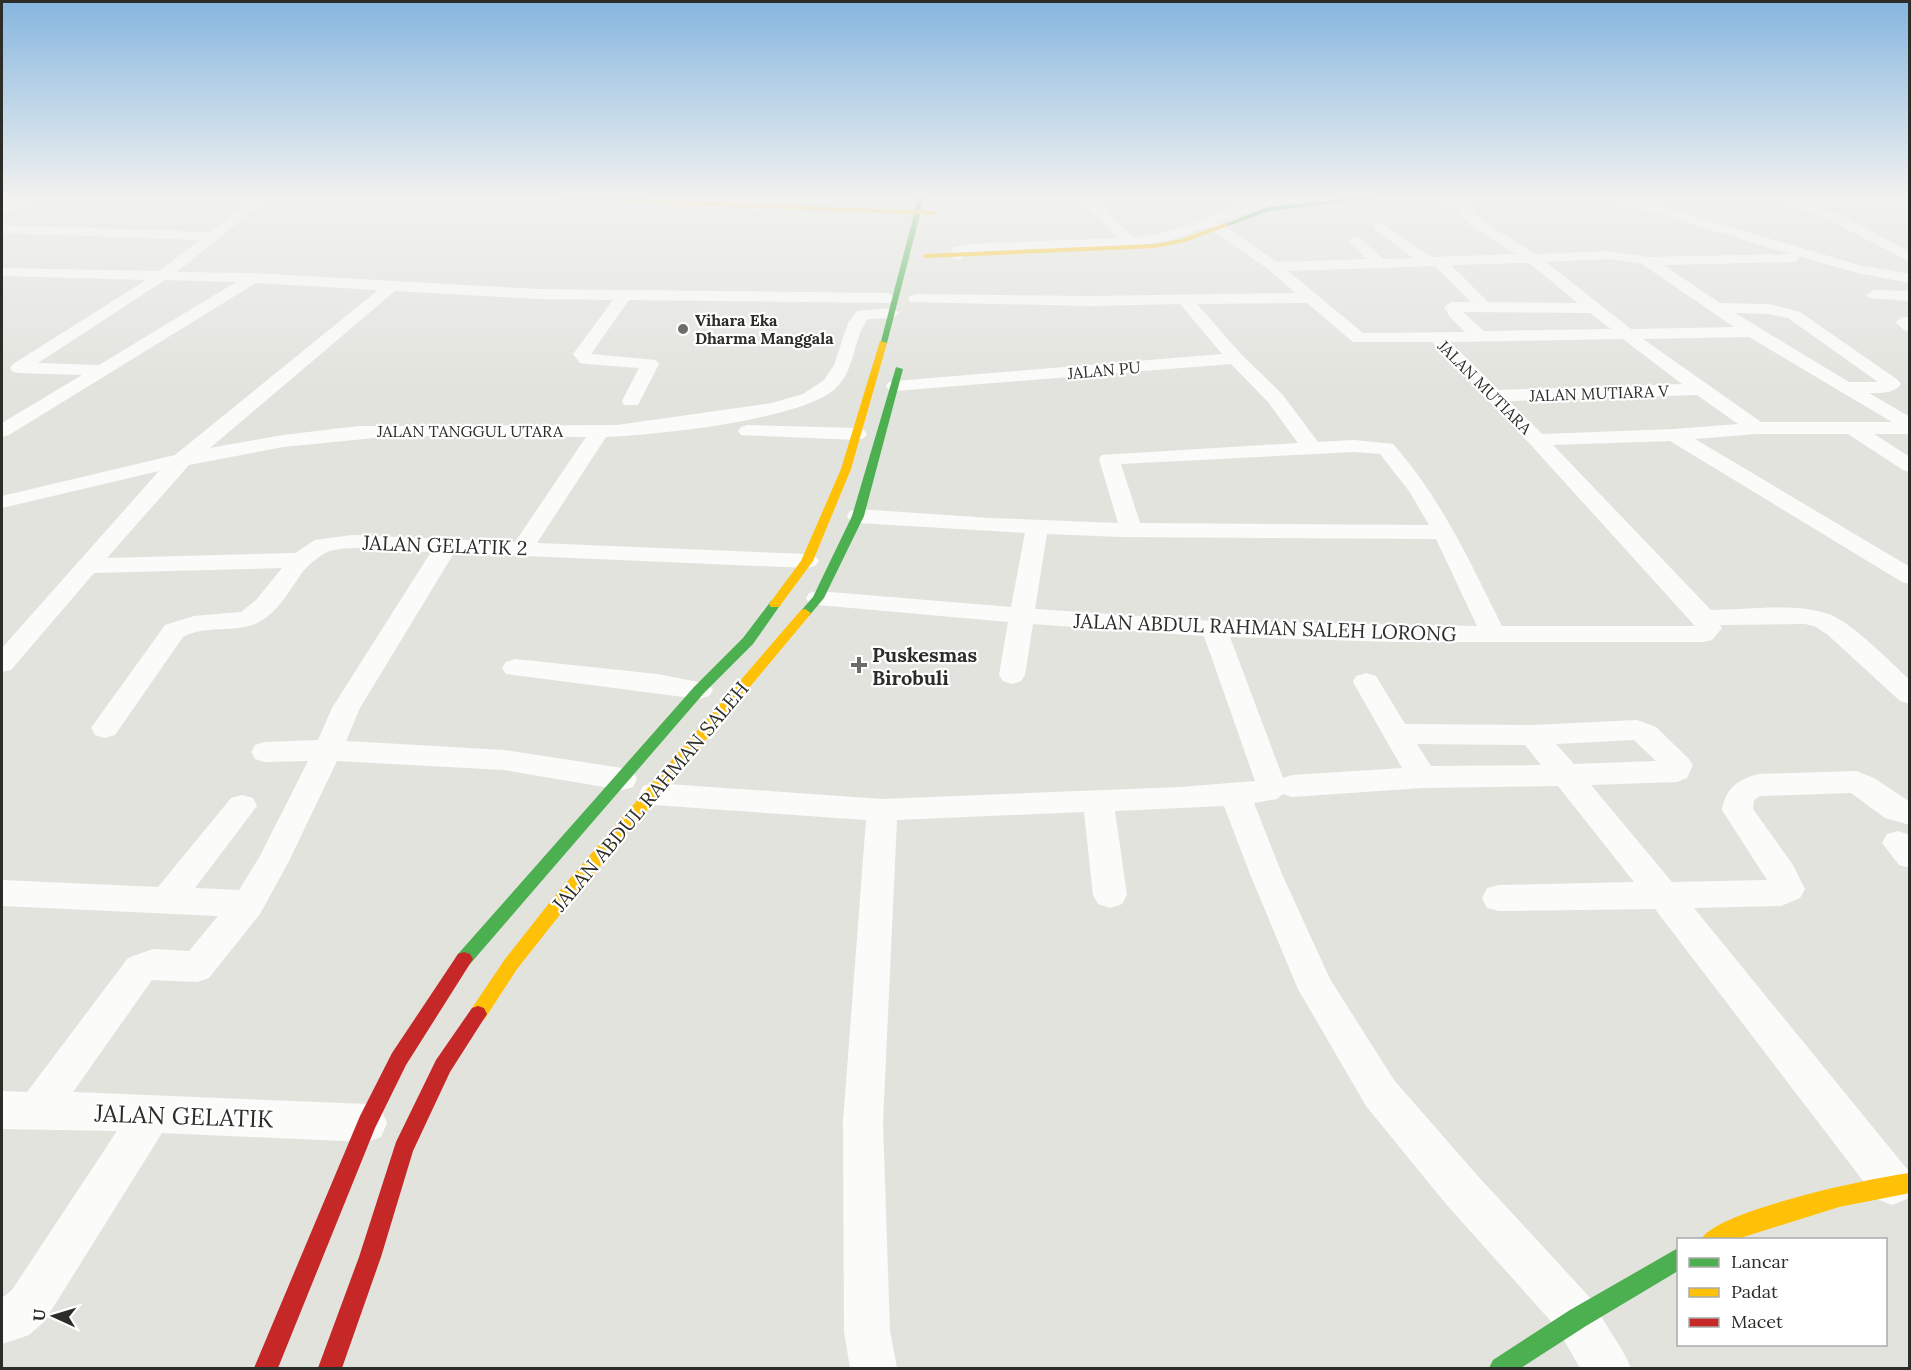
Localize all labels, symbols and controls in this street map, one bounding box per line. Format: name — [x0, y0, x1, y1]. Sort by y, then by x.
place label: Vihara Eka Dharma Manggala — [695, 310, 834, 348]
marker: Vihara Eka Dharma Manggala — [676, 322, 690, 336]
street label: JALAN MUTIARA — [1433, 335, 1537, 439]
street label: JALAN PU — [1066, 357, 1141, 383]
street label: JALAN MUTIARA V — [1528, 381, 1670, 405]
street label: JALAN TANGGUL UTARA — [376, 421, 564, 441]
street label: JALAN GELATIK 2 — [361, 530, 528, 560]
street label: JALAN ABDUL RAHMAN SALEH LORONG — [1072, 608, 1457, 646]
place label: Puskesmas Birobuli — [872, 642, 978, 690]
marker: Puskesmas Birobuli — [850, 656, 868, 674]
street label: JALAN ABDUL RAHMAN SALEH — [546, 676, 754, 917]
street label: JALAN GELATIK — [93, 1097, 275, 1135]
legend — [1677, 1238, 1887, 1346]
text: Lancar — [1731, 1250, 1789, 1273]
text: Padat — [1731, 1280, 1778, 1303]
north arrow — [24, 1286, 84, 1346]
text: U — [29, 1308, 49, 1322]
text: Macet — [1731, 1310, 1783, 1333]

